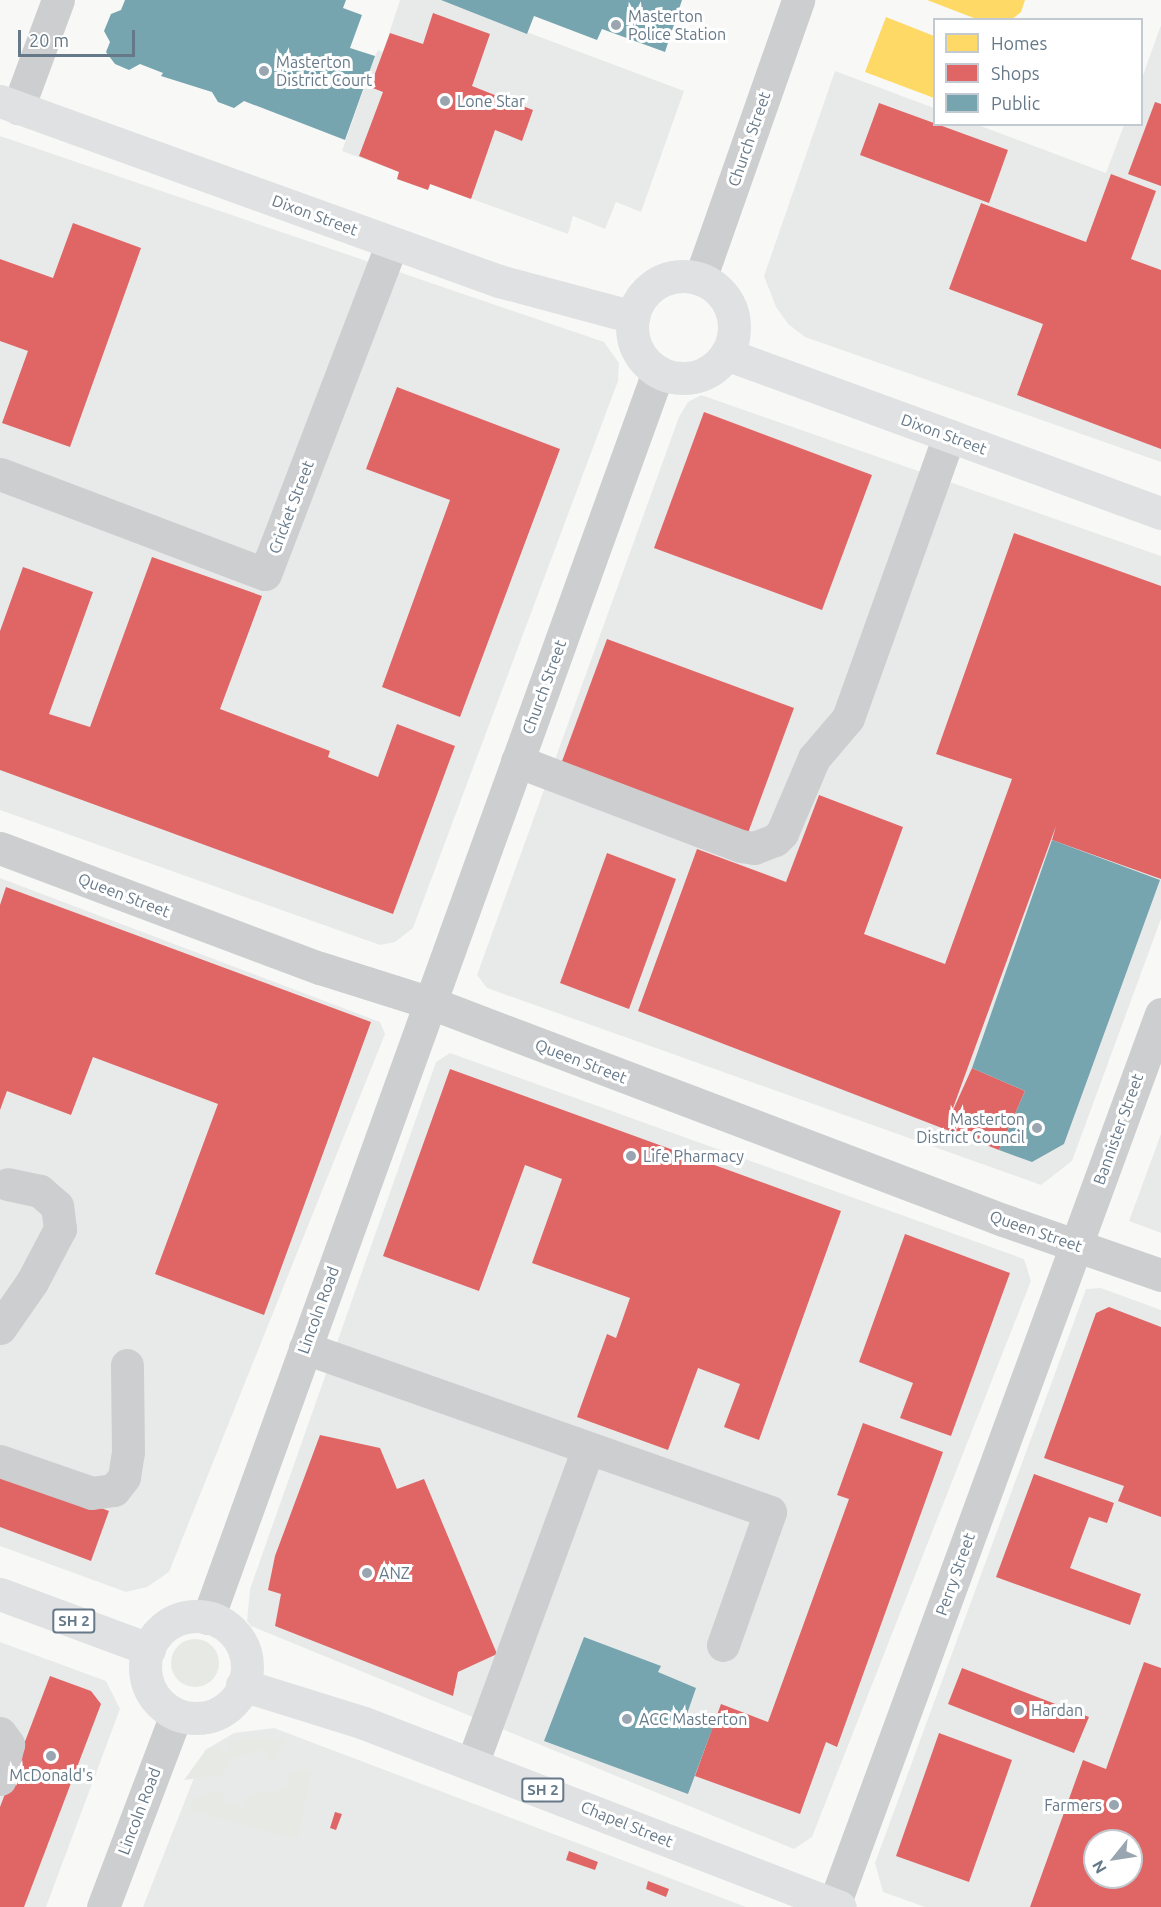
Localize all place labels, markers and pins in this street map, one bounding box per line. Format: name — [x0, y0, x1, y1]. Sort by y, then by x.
place label: Masterton Police Station — [628, 6, 726, 44]
marker: Masterton Police Station — [609, 18, 623, 32]
place label: Masterton District Court — [276, 52, 372, 90]
marker: Masterton District Court — [257, 64, 271, 78]
place label: Lone Star — [457, 91, 525, 111]
marker: Lone Star — [438, 94, 452, 108]
place label: Masterton District Council — [916, 1109, 1025, 1147]
marker: Masterton District Council — [1030, 1121, 1044, 1135]
place label: Life Pharmacy — [643, 1146, 744, 1166]
marker: Life Pharmacy — [624, 1149, 638, 1163]
place label: ANZ — [379, 1563, 410, 1583]
marker: ANZ — [360, 1566, 374, 1580]
place label: Hardan — [1031, 1700, 1083, 1720]
marker: Hardan — [1012, 1703, 1026, 1717]
place label: ACC Masterton — [639, 1709, 747, 1729]
marker: ACC Masterton — [620, 1712, 634, 1726]
marker: McDonald's — [44, 1749, 58, 1763]
place label: McDonald's — [9, 1765, 93, 1785]
place label: Farmers — [1044, 1795, 1102, 1815]
marker: Farmers — [1107, 1798, 1121, 1812]

